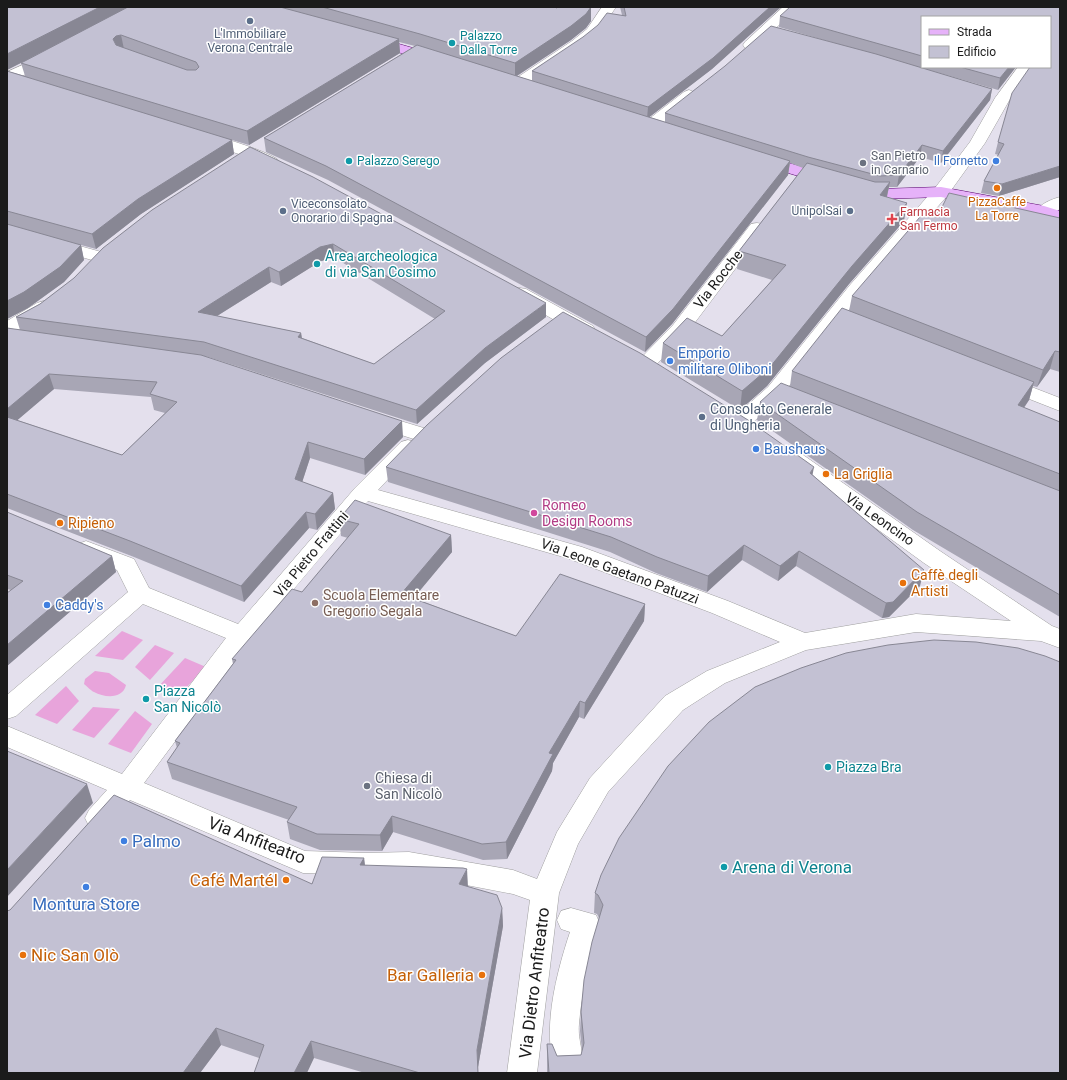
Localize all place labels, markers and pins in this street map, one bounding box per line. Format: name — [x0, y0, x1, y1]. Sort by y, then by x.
marker: L'Immobiliare Verona Centrale — [245, 16, 255, 26]
place label: L'Immobiliare Verona Centrale — [207, 27, 293, 55]
place label: Palazzo Dalla Torre — [460, 29, 517, 57]
marker: Palazzo Dalla Torre — [447, 38, 457, 48]
place label: San Pietro in Carnario — [871, 149, 929, 177]
place label: Palazzo Serego — [357, 154, 440, 168]
place label: Il Fornetto — [934, 154, 988, 168]
marker: Palazzo Serego — [344, 156, 354, 166]
marker: Il Fornetto — [991, 156, 1001, 166]
marker: San Pietro in Carnario — [858, 158, 868, 168]
marker: PizzaCaffe La Torre — [992, 183, 1002, 193]
place label: PizzaCaffe La Torre — [968, 195, 1026, 223]
place label: Viceconsolato Onorario di Spagna — [291, 197, 393, 225]
place label: UnipolSai — [792, 204, 842, 218]
place label: Farmacia San Fermo — [900, 205, 958, 233]
marker: Viceconsolato Onorario di Spagna — [278, 206, 288, 216]
marker: UnipolSai — [845, 206, 855, 216]
marker: Farmacia San Fermo — [887, 214, 897, 224]
place label: Area archeologica di via San Cosimo — [325, 248, 438, 280]
marker: Area archeologica di via San Cosimo — [312, 259, 322, 269]
place label: Emporio militare Oliboni — [678, 345, 772, 377]
marker: Emporio militare Oliboni — [665, 356, 675, 366]
place label: Consolato Generale di Ungheria — [710, 401, 832, 433]
marker: Consolato Generale di Ungheria — [697, 412, 707, 422]
place label: Baushaus — [764, 441, 826, 457]
marker: Baushaus — [751, 444, 761, 454]
place label: La Griglia — [834, 466, 893, 482]
marker: La Griglia — [821, 469, 831, 479]
place label: Romeo Design Rooms — [542, 497, 632, 529]
marker: Romeo Design Rooms — [529, 508, 539, 518]
place label: Ripieno — [68, 515, 114, 531]
marker: Ripieno — [55, 518, 65, 528]
place label: Caffè degli Artisti — [911, 567, 978, 599]
marker: Caffè degli Artisti — [898, 578, 908, 588]
place label: Scuola Elementare Gregorio Segala — [323, 587, 439, 619]
place label: Caddy's — [55, 597, 103, 613]
marker: Scuola Elementare Gregorio Segala — [310, 598, 320, 608]
marker: Caddy's — [42, 600, 52, 610]
place label: Piazza San Nicolò — [154, 683, 221, 715]
marker: Piazza San Nicolò — [141, 694, 151, 704]
place label: Piazza Bra — [836, 759, 902, 775]
marker: Piazza Bra — [823, 762, 833, 772]
place label: Chiesa di San Nicolò — [375, 770, 442, 802]
marker: Chiesa di San Nicolò — [362, 781, 372, 791]
place label: Palmo — [132, 831, 181, 851]
marker: Palmo — [119, 836, 129, 846]
place label: Arena di Verona — [732, 857, 852, 877]
marker: Arena di Verona — [719, 862, 729, 872]
place label: Café Martél — [190, 870, 278, 890]
marker: Café Martél — [281, 875, 291, 885]
marker: Montura Store — [81, 882, 91, 892]
place label: Montura Store — [32, 894, 140, 914]
place label: Nic San Olò — [31, 945, 119, 965]
marker: Nic San Olò — [18, 950, 28, 960]
place label: Bar Galleria — [387, 965, 474, 985]
marker: Bar Galleria — [477, 970, 487, 980]

